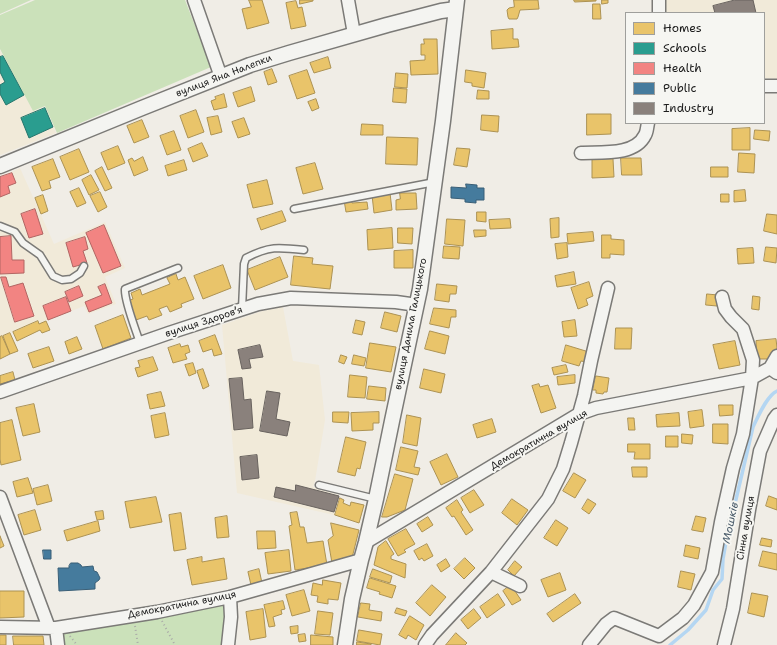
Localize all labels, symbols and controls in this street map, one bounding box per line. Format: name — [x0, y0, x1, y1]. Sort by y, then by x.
legend — [625, 12, 765, 124]
text: Homes — [663, 20, 702, 36]
text: Schools — [663, 40, 707, 56]
street label: вулиця Яна Налепки — [174, 52, 274, 100]
text: Health — [663, 60, 702, 76]
text: Public — [663, 80, 697, 96]
text: Industry — [663, 100, 714, 116]
street label: вулиця Данила Галицького — [392, 257, 430, 391]
street label: вулиця Здоровʼя — [164, 304, 244, 340]
street label: Демократична вулиця — [488, 407, 590, 473]
street label: Сінна вулиця — [734, 495, 758, 561]
water label: Мошків — [720, 501, 742, 545]
street label: Демократична вулиця — [127, 589, 237, 621]

